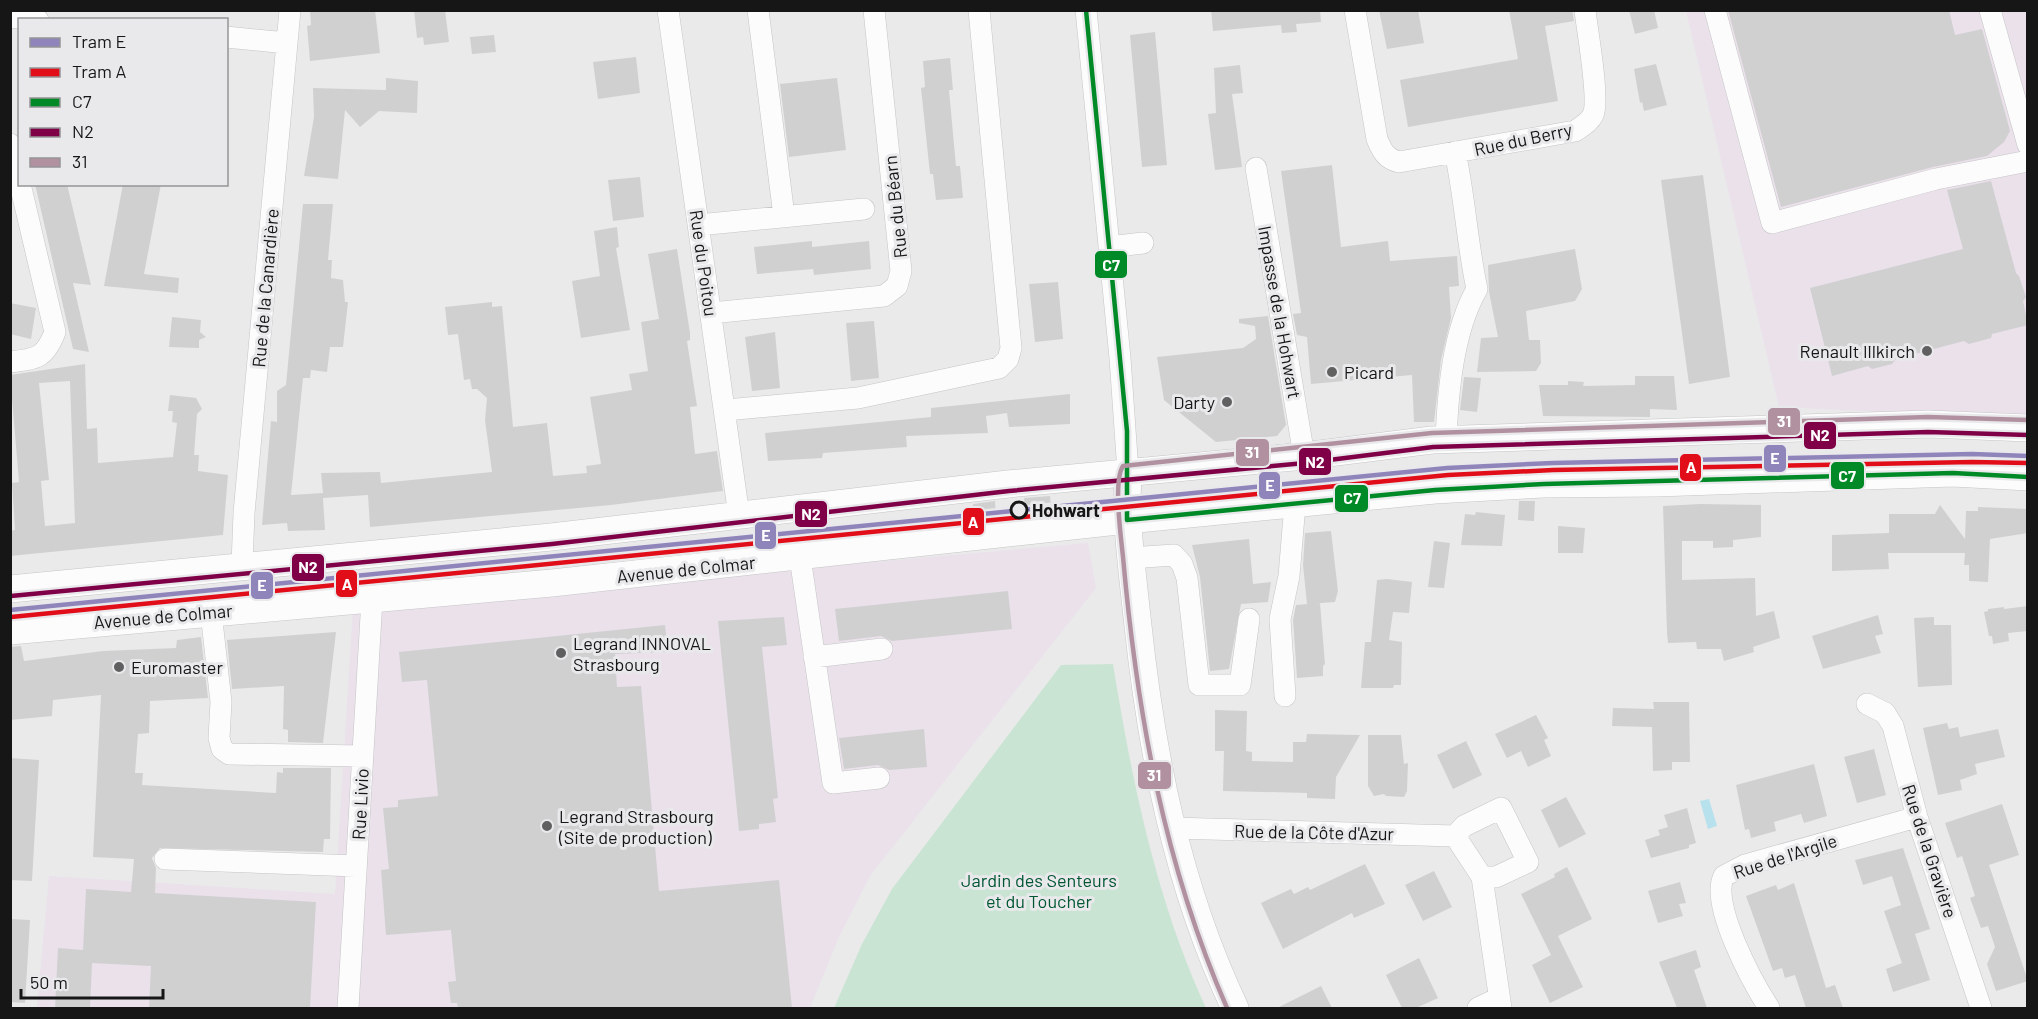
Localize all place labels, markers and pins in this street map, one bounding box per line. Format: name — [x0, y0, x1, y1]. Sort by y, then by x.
place label: Renault Illkirch — [1800, 340, 1915, 362]
marker: Renault Illkirch — [1920, 344, 1934, 358]
place label: Picard — [1344, 361, 1394, 383]
marker: Picard — [1325, 365, 1339, 379]
place label: Darty — [1173, 391, 1215, 413]
marker: Darty — [1220, 395, 1234, 409]
place label: Hohwart — [1032, 499, 1100, 521]
marker: Hohwart — [1010, 501, 1028, 519]
place label: Legrand INNOVAL Strasbourg — [573, 632, 711, 675]
marker: Legrand INNOVAL Strasbourg — [554, 646, 568, 660]
place label: Euromaster — [131, 656, 223, 678]
marker: Euromaster — [112, 660, 126, 674]
place label: Legrand Strasbourg (Site de production) — [558, 805, 714, 848]
marker: Legrand Strasbourg (Site de production) — [540, 819, 554, 833]

